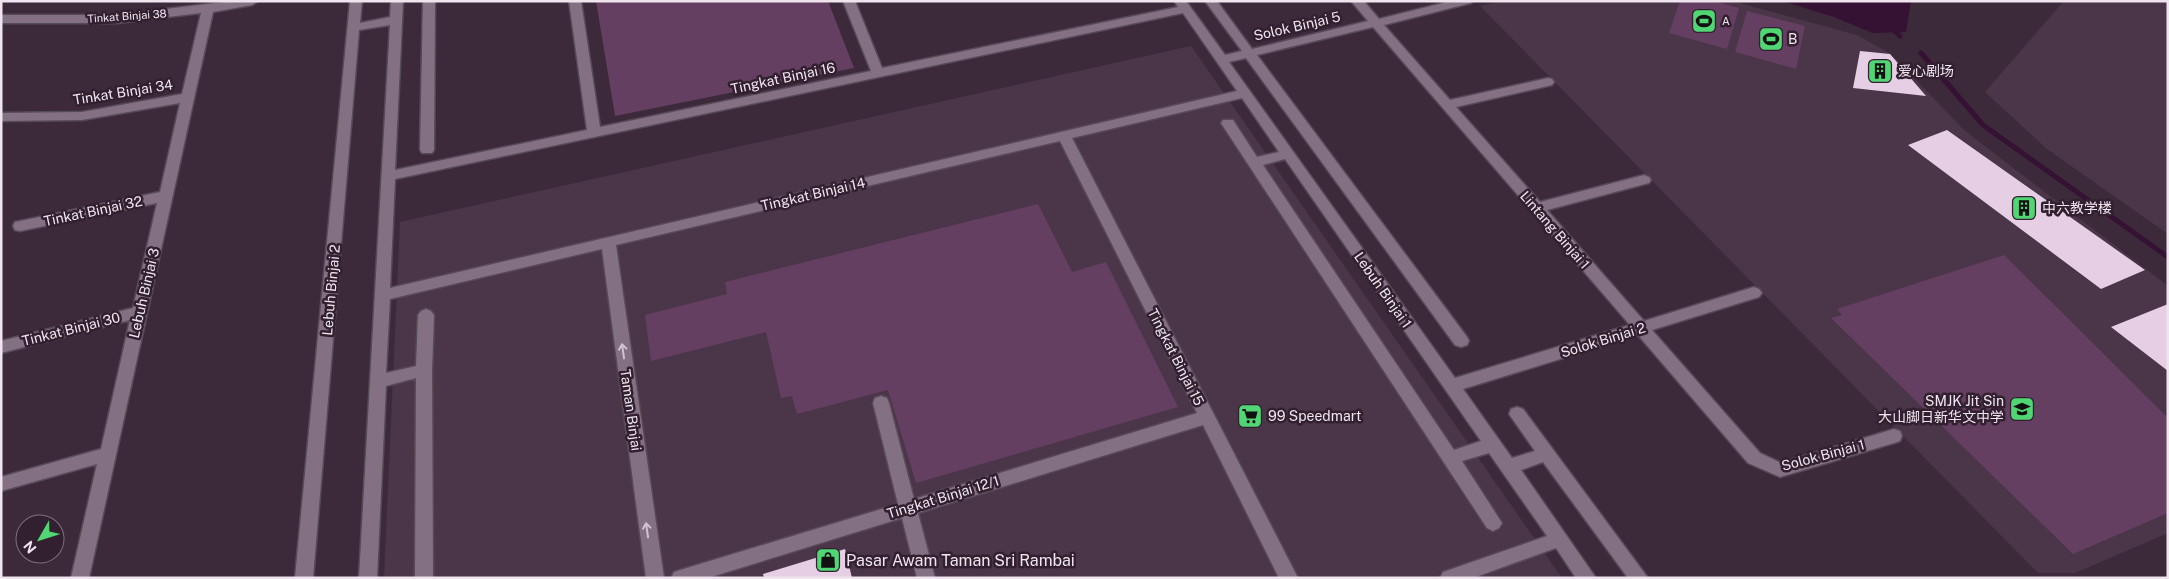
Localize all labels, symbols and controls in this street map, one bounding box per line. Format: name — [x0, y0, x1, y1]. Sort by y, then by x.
street label: Tinkat Binjai 38 — [87, 7, 167, 25]
street label: Solok Binjai 5 — [1252, 8, 1342, 44]
sports icon: A — [1691, 8, 1717, 34]
place label: A — [1722, 15, 1730, 27]
sports icon: B — [1758, 26, 1784, 52]
place label: B — [1788, 31, 1797, 47]
building icon: 爱心剧场 — [1867, 58, 1893, 84]
street label: Tingkat Binjai 16 — [729, 59, 837, 97]
place label: 爱心剧场 — [1898, 63, 1954, 79]
street label: Tinkat Binjai 34 — [72, 76, 174, 108]
street label: Tingkat Binjai 14 — [759, 174, 867, 214]
street label: Lintang Binjai 1 — [1517, 188, 1593, 272]
street label: Tinkat Binjai 32 — [42, 193, 144, 229]
building icon: 中六教学楼 — [2011, 195, 2037, 221]
place label: 中六教学楼 — [2042, 200, 2112, 216]
street label: Lebuh Binjai 2 — [319, 244, 343, 336]
street label: Lebuh Binjai 3 — [126, 246, 162, 340]
street label: Lebuh Binjai 1 — [1351, 249, 1415, 331]
street label: Tingkat Binjai 15 — [1145, 306, 1207, 408]
street label: Tinkat Binjai 30 — [20, 309, 122, 349]
street label: Solok Binjai 2 — [1559, 319, 1647, 361]
one-way arrow — [617, 344, 627, 360]
street label: Taman Binjai — [617, 368, 645, 452]
place label: SMJK Jit Sin 大山脚日新华文中学 — [1878, 393, 2004, 425]
school or university icon: SMJK Jit Sin 大山脚日新华文中学 — [2009, 396, 2035, 422]
supermarket icon: 99 Speedmart — [1237, 403, 1263, 429]
place label: 99 Speedmart — [1268, 408, 1361, 424]
street label: Solok Binjai 1 — [1780, 436, 1866, 474]
street label: Tingkat Binjai 12/1 — [885, 472, 1001, 522]
north arrow — [15, 514, 65, 564]
one-way arrow — [642, 522, 652, 538]
text: N — [20, 538, 40, 556]
shop icon: Pasar Awam Taman Sri Rambai — [815, 547, 841, 573]
place label: Pasar Awam Taman Sri Rambai — [846, 551, 1075, 570]

